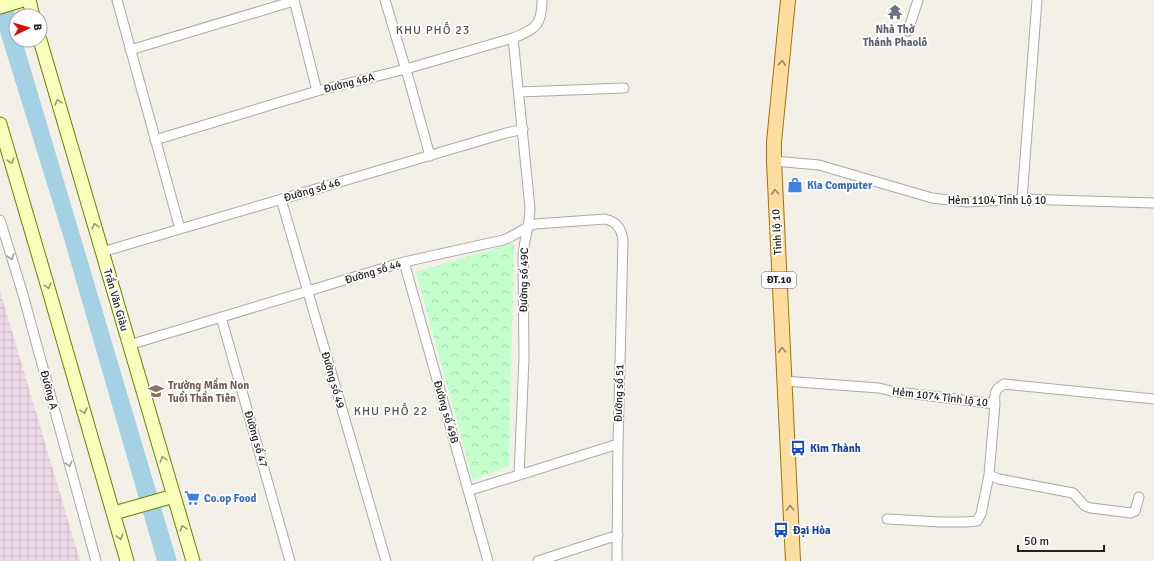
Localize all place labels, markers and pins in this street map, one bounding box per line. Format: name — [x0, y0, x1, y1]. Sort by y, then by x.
temple icon: Nhà Thờ Thánh Phaolô — [886, 3, 904, 21]
place label: Nhà Thờ Thánh Phaolô — [863, 23, 927, 49]
shop icon: Kia Computer — [786, 176, 804, 194]
place label: Kia Computer — [807, 179, 873, 192]
place label: Trường Mầm Non Tuổi Thần Tiên — [168, 377, 249, 405]
school or university icon: Trường Mầm Non Tuổi Thần Tiên — [147, 382, 165, 400]
bus stop icon: Kim Thành — [789, 439, 807, 457]
place label: Kim Thành — [810, 442, 861, 455]
supermarket icon: Co.op Food — [183, 489, 201, 507]
place label: Co.op Food — [204, 492, 256, 505]
bus stop icon: Đại Hòa — [772, 521, 790, 539]
place label: Đại Hòa — [793, 524, 831, 537]

